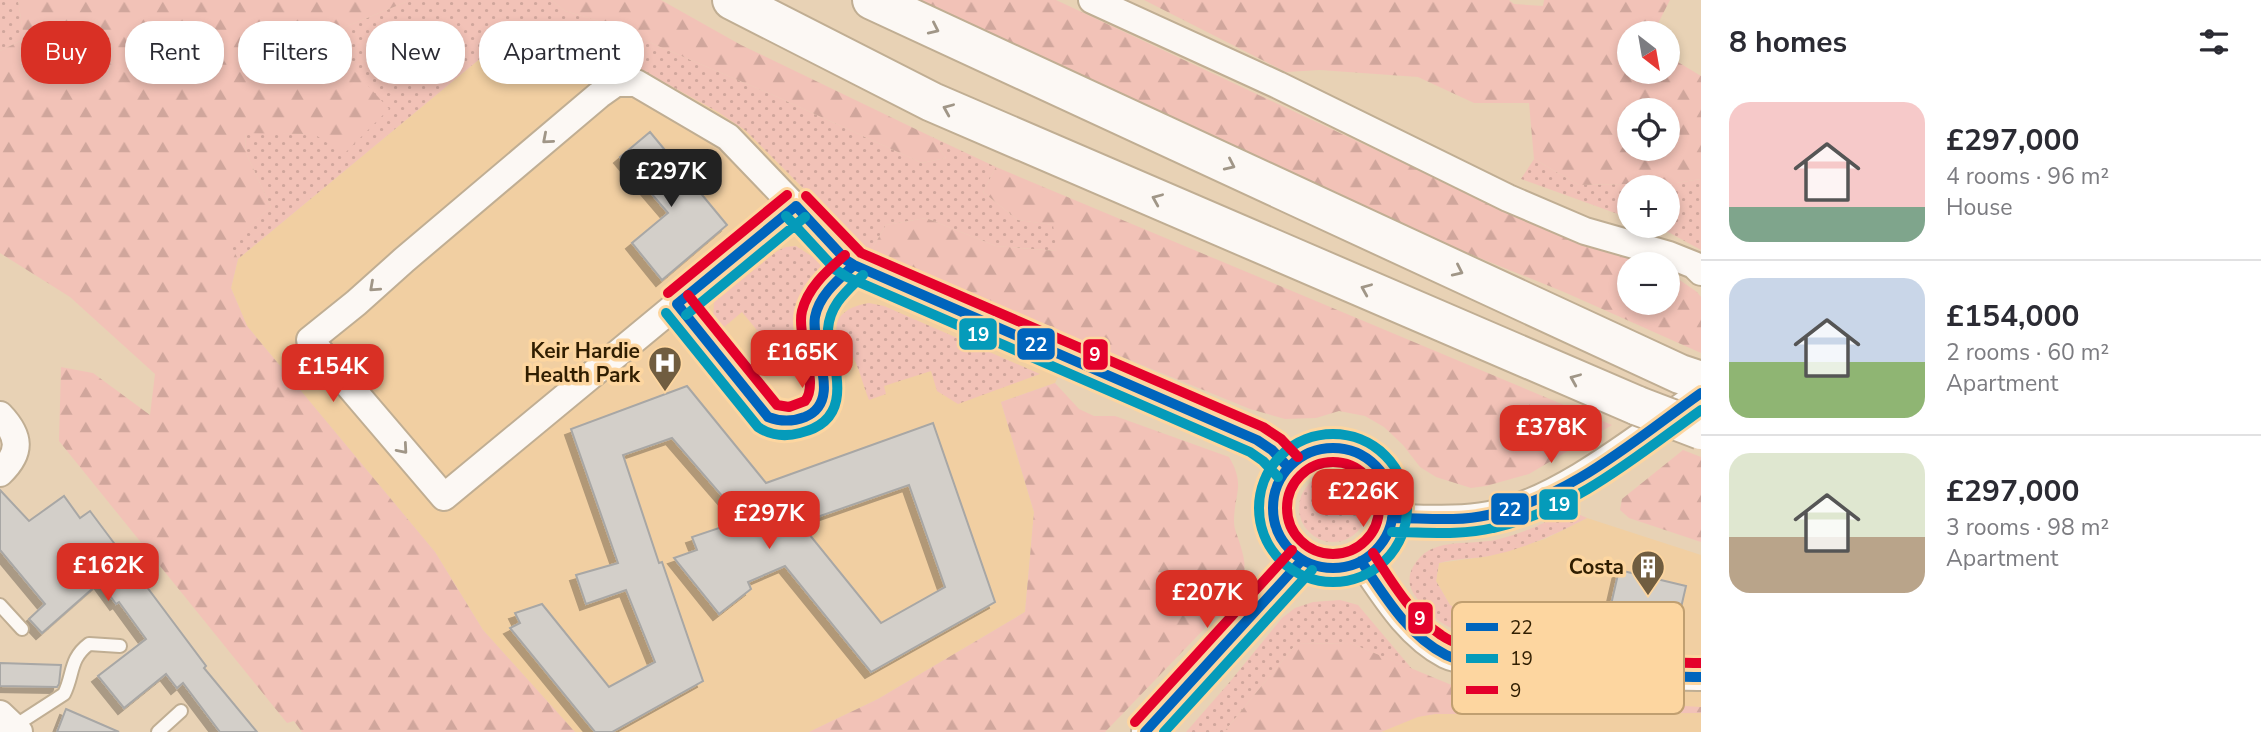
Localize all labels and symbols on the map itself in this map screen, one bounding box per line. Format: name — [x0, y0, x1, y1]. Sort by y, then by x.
one-way arrow — [927, 21, 939, 35]
north arrow — [1617, 21, 1680, 84]
one-way arrow — [943, 103, 955, 117]
one-way arrow — [542, 131, 555, 143]
pin: £297K — [622, 150, 720, 209]
one-way arrow — [1223, 157, 1235, 171]
one-way arrow — [1152, 193, 1164, 207]
one-way arrow — [1451, 263, 1463, 277]
one-way arrow — [369, 279, 382, 291]
one-way arrow — [1361, 283, 1373, 297]
line badge: 19 — [958, 317, 998, 351]
text: 19 — [967, 322, 989, 348]
line badge: 22 — [1016, 327, 1056, 361]
pin: £165K — [753, 330, 851, 390]
text: 22 — [1025, 332, 1047, 358]
place label: Keir Hardie Health Park — [524, 337, 641, 389]
line badge: 9 — [1082, 338, 1109, 371]
text: 9 — [1089, 342, 1101, 368]
pin: £154K — [284, 344, 382, 404]
hospital icon: Keir Hardie Health Park — [646, 344, 684, 393]
one-way arrow — [1570, 373, 1582, 387]
pin: £378K — [1502, 406, 1600, 465]
one-way arrow — [395, 441, 407, 454]
pin: £226K — [1314, 470, 1412, 529]
line badge: 19 — [1538, 488, 1579, 521]
pin: £297K — [720, 491, 818, 551]
line badge: 22 — [1490, 492, 1530, 526]
text: 19 — [1548, 492, 1570, 518]
text: 22 — [1499, 497, 1521, 523]
pin: £162K — [59, 544, 157, 603]
building icon: Costa — [1629, 548, 1667, 597]
place label: Costa — [1569, 553, 1624, 581]
pin: £207K — [1158, 570, 1256, 630]
line badge: 9 — [1407, 601, 1434, 635]
legend — [1452, 602, 1684, 714]
text: 9 — [1414, 606, 1426, 632]
text: 22 — [1510, 615, 1533, 641]
text: 19 — [1510, 646, 1533, 672]
text: 9 — [1510, 678, 1521, 704]

